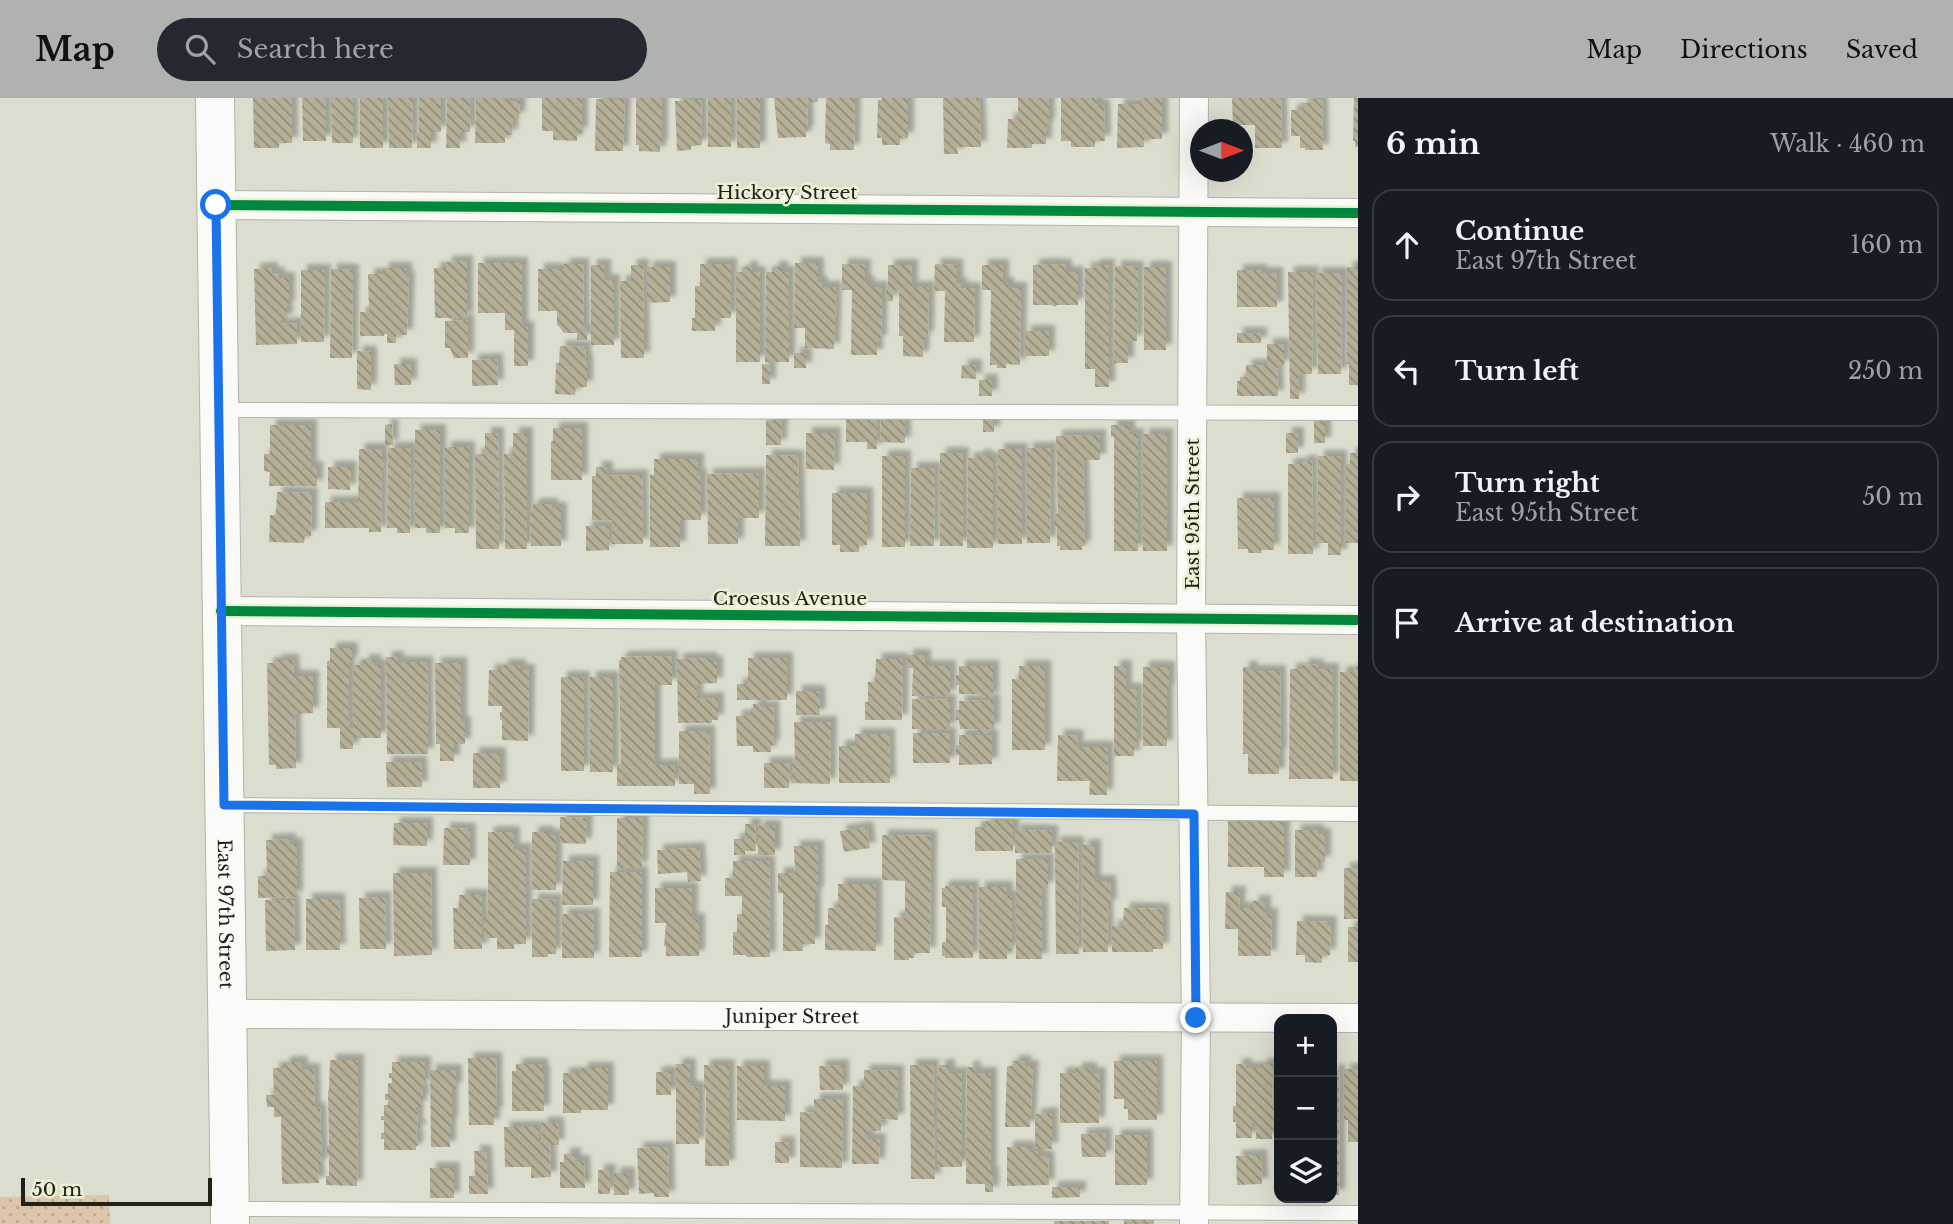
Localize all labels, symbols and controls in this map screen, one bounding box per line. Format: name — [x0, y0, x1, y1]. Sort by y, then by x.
search box — [157, 18, 647, 81]
text: Map — [35, 29, 115, 70]
icon: search — [181, 30, 219, 68]
text: Search here — [237, 33, 394, 65]
text: Map — [1586, 35, 1642, 64]
text: Directions — [1680, 35, 1808, 64]
text: Saved — [1846, 35, 1918, 64]
north arrow — [1190, 119, 1253, 182]
text: 6 min — [1386, 125, 1480, 162]
text: Walk · 460 m — [1770, 130, 1925, 158]
street label: Hickory Street — [717, 181, 858, 204]
route start — [200, 189, 231, 220]
text: Continue — [1455, 215, 1584, 247]
icon: ahead — [1388, 226, 1426, 264]
text: 160 m — [1850, 231, 1923, 259]
text: East 97th Street — [1455, 247, 1637, 275]
icon: left — [1388, 352, 1426, 390]
text: Turn left — [1455, 355, 1579, 387]
text: 250 m — [1848, 357, 1923, 385]
street label: East 95th Street — [1181, 437, 1204, 590]
text: Turn right — [1455, 467, 1600, 499]
icon: right — [1388, 478, 1426, 516]
text: 50 m — [1862, 483, 1923, 511]
text: East 95th Street — [1455, 499, 1638, 527]
street label: Croesus Avenue — [713, 587, 867, 610]
icon: arrive — [1388, 604, 1426, 642]
text: Arrive at destination — [1455, 607, 1735, 639]
street label: East 97th Street — [213, 839, 238, 990]
route end — [1180, 1002, 1211, 1033]
street label: Juniper Street — [722, 1004, 860, 1028]
map controls — [1274, 1014, 1337, 1203]
button: + — [1274, 1014, 1337, 1077]
button: − — [1274, 1077, 1337, 1140]
button: layers — [1274, 1140, 1337, 1203]
scale bar — [21, 1175, 212, 1207]
text: 50 m — [32, 1178, 82, 1201]

